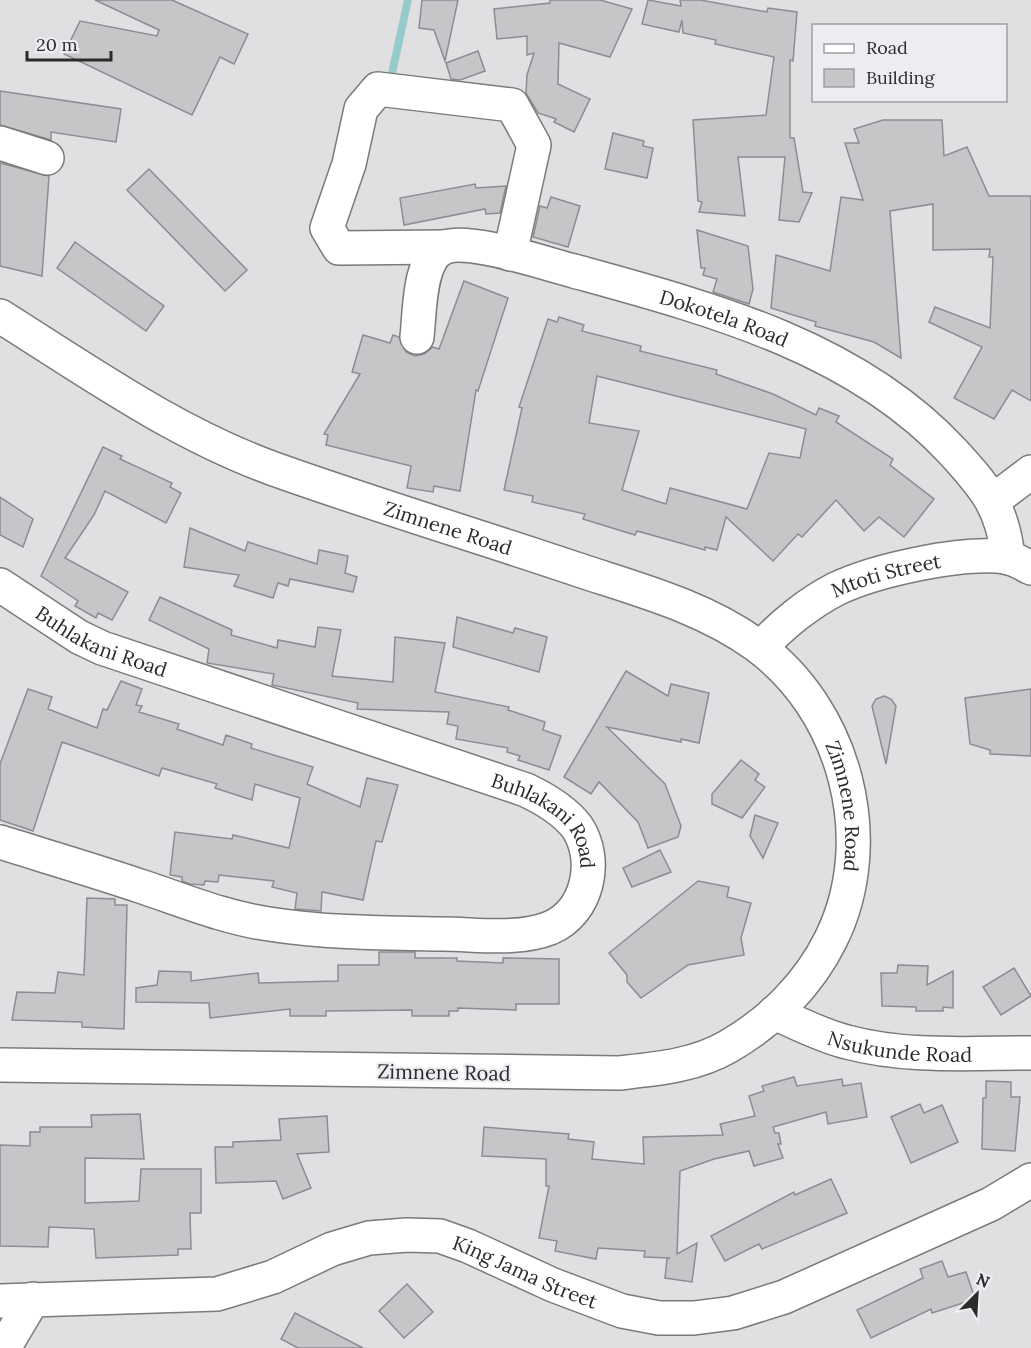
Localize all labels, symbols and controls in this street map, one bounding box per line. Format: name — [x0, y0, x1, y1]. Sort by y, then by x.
scale bar — [27, 24, 111, 62]
legend — [812, 24, 1007, 102]
text: 20 m — [36, 33, 78, 56]
text: Road — [866, 36, 908, 59]
text: Building — [866, 66, 936, 89]
street label: Dokotela Road — [657, 283, 793, 352]
street label: Zimnene Road — [381, 495, 515, 560]
street label: Mtoti Street — [827, 548, 943, 602]
street label: Buhlakani Road — [31, 600, 171, 682]
street label: Zimnene Road — [821, 737, 866, 873]
street label: Buhlakani Road — [488, 767, 601, 869]
street label: Nsukunde Road — [825, 1025, 972, 1066]
street label: Zimnene Road — [377, 1058, 511, 1086]
street label: King Jama Street — [450, 1229, 601, 1313]
north arrow — [947, 1264, 1007, 1324]
text: N — [973, 1269, 993, 1292]

